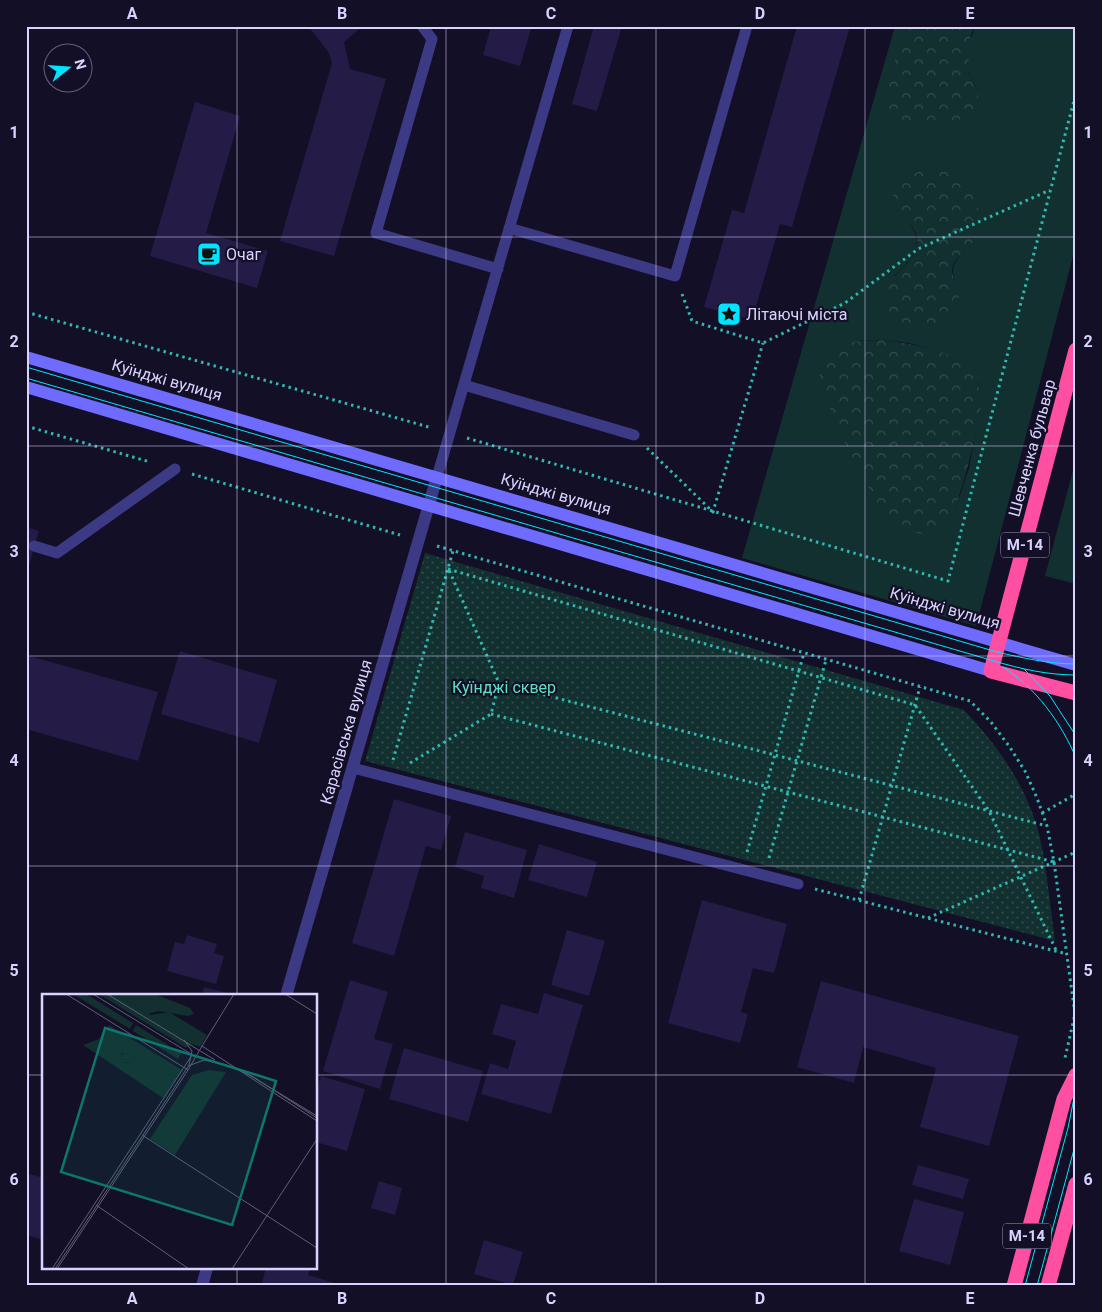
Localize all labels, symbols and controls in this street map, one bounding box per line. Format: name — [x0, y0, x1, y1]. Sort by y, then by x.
text: A — [127, 4, 138, 23]
text: B — [337, 4, 347, 23]
text: C — [546, 4, 556, 23]
text: D — [755, 4, 765, 23]
text: E — [966, 4, 975, 23]
north arrow — [42, 42, 92, 92]
text: N — [71, 57, 90, 71]
text: 1 — [9, 123, 19, 142]
text: 1 — [1083, 123, 1093, 142]
cafe icon: Очаг — [196, 241, 222, 267]
place label: Очаг — [226, 245, 261, 264]
place icon: Літаючі міста — [716, 301, 742, 327]
place label: Літаючі міста — [746, 305, 848, 324]
text: 2 — [9, 332, 19, 351]
text: 2 — [1083, 332, 1093, 351]
street label: Куїнджі вулиця — [110, 355, 224, 405]
street label: Шевченка бульвар — [1005, 377, 1059, 519]
street label: Куїнджі вулиця — [499, 469, 613, 519]
road number: М-14 — [1001, 532, 1049, 558]
text: 3 — [9, 542, 19, 561]
text: 3 — [1083, 542, 1093, 561]
street label: Куїнджі вулиця — [888, 583, 1002, 633]
street label: Карасівська вулиця — [316, 657, 376, 807]
park label: Куїнджі сквер — [452, 678, 556, 697]
text: 4 — [9, 751, 19, 770]
text: 4 — [1083, 751, 1093, 770]
text: 5 — [9, 961, 19, 980]
text: 5 — [1083, 961, 1093, 980]
inset map — [42, 994, 318, 1270]
text: 6 — [9, 1170, 19, 1189]
text: 6 — [1083, 1170, 1093, 1189]
road number: М-14 — [1003, 1224, 1051, 1248]
text: A — [127, 1289, 138, 1308]
text: B — [337, 1289, 347, 1308]
text: C — [546, 1289, 556, 1308]
text: D — [755, 1289, 765, 1308]
text: E — [966, 1289, 975, 1308]

